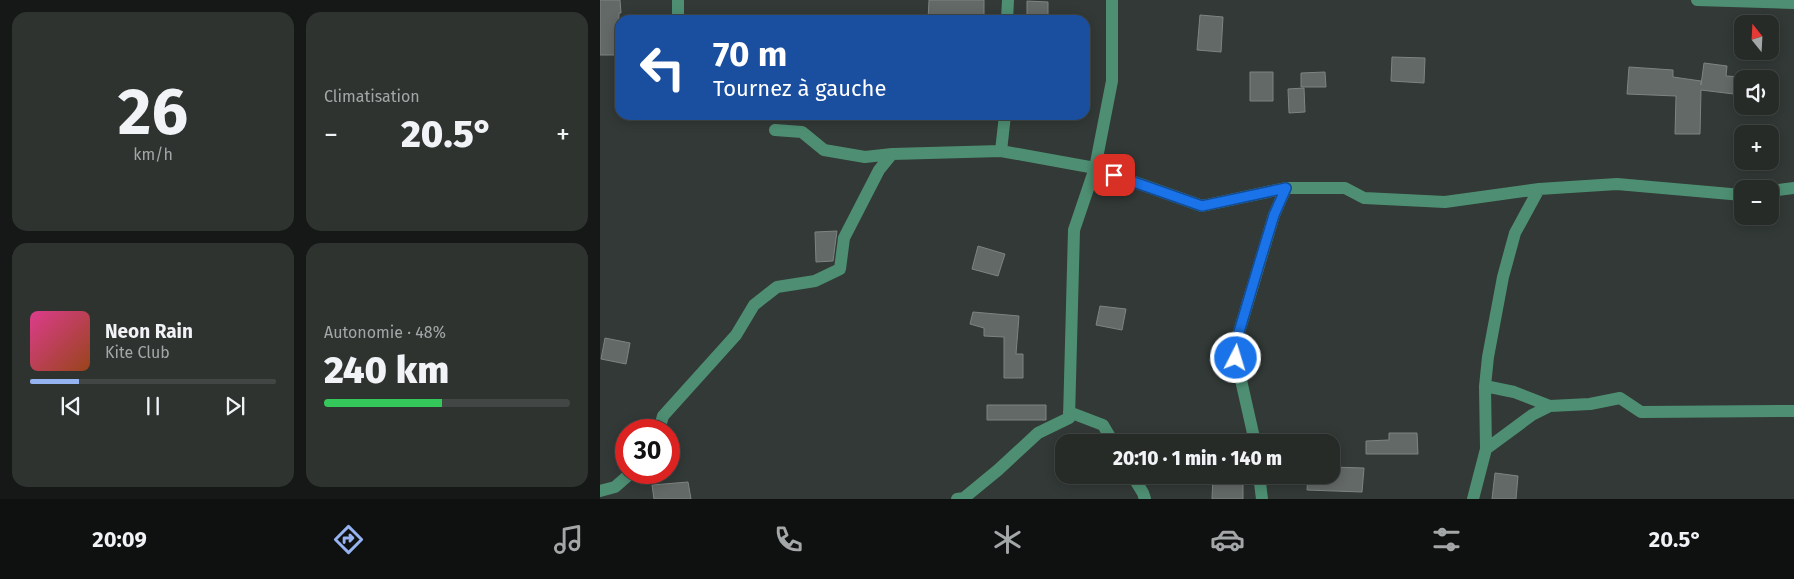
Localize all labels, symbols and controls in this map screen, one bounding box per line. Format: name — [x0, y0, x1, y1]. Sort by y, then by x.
north arrow — [1734, 15, 1779, 60]
map controls — [1734, 15, 1779, 225]
text: 70 m — [713, 33, 787, 75]
icon: left — [630, 35, 695, 100]
button: sound — [1734, 70, 1779, 115]
text: 26 — [118, 73, 188, 151]
text: Tournez à gauche — [713, 75, 886, 102]
text: Climatisation — [324, 87, 420, 106]
text: 20.5° — [401, 111, 493, 157]
text: − — [324, 118, 338, 151]
text: + — [556, 118, 570, 151]
button: + — [1734, 125, 1779, 170]
text: km/h — [133, 145, 173, 164]
pin — [1093, 154, 1135, 196]
icon: arrive — [1100, 161, 1128, 189]
button: − — [1734, 180, 1779, 225]
text: Neon Rain — [105, 320, 193, 343]
text: Autonomie · 48% — [324, 323, 446, 342]
position arrow — [1209, 331, 1261, 383]
text: Kite Club — [105, 343, 170, 362]
text: 240 km — [324, 347, 449, 393]
icon: previous — [57, 392, 85, 420]
icon: pause — [139, 392, 167, 420]
icon: next — [221, 392, 249, 420]
speed limit sign: 30 — [615, 419, 680, 484]
text: 20:10 · 1 min · 140 m — [1113, 447, 1282, 470]
icon: directions — [331, 522, 366, 557]
icon: music — [551, 522, 586, 557]
icon: phone — [771, 522, 806, 557]
icon: climate — [990, 522, 1025, 557]
icon: car — [1210, 522, 1245, 557]
icon: filters — [1429, 522, 1464, 557]
text: 20:09 — [92, 526, 147, 553]
text: 20.5° — [1649, 526, 1702, 553]

